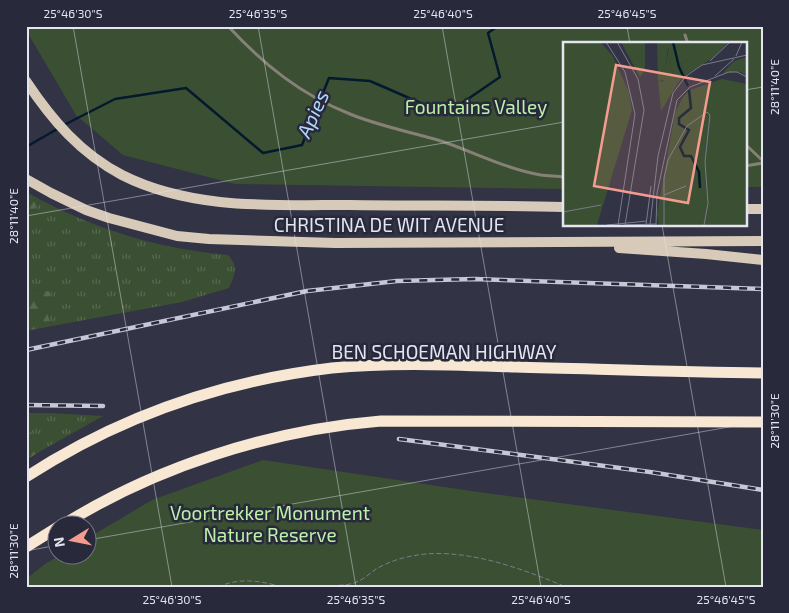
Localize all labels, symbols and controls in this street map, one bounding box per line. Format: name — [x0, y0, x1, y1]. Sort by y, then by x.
text: 25°46'30"S — [43, 6, 103, 20]
text: 25°46'35"S — [229, 6, 287, 20]
text: 25°46'40"S — [413, 6, 473, 20]
text: 25°46'45"S — [598, 6, 657, 20]
inset map — [563, 42, 746, 226]
text: 28°11'40"E — [767, 59, 781, 115]
water label: Apies — [291, 86, 333, 142]
park label: Fountains Valley — [405, 95, 547, 118]
text: 28°11'40"E — [6, 188, 20, 244]
street label: CHRISTINA DE WIT AVENUE — [274, 213, 504, 236]
street label: BEN SCHOEMAN HIGHWAY — [331, 340, 557, 363]
text: 28°11'30"E — [767, 393, 781, 449]
park label: Voortrekker Monument Nature Reserve — [170, 501, 370, 546]
north arrow — [48, 516, 98, 566]
text: 28°11'30"E — [6, 523, 20, 579]
text: N — [49, 536, 68, 549]
text: 25°46'30"S — [142, 592, 202, 606]
text: 25°46'35"S — [327, 592, 385, 606]
text: 25°46'40"S — [511, 592, 571, 606]
text: 25°46'45"S — [697, 592, 756, 606]

